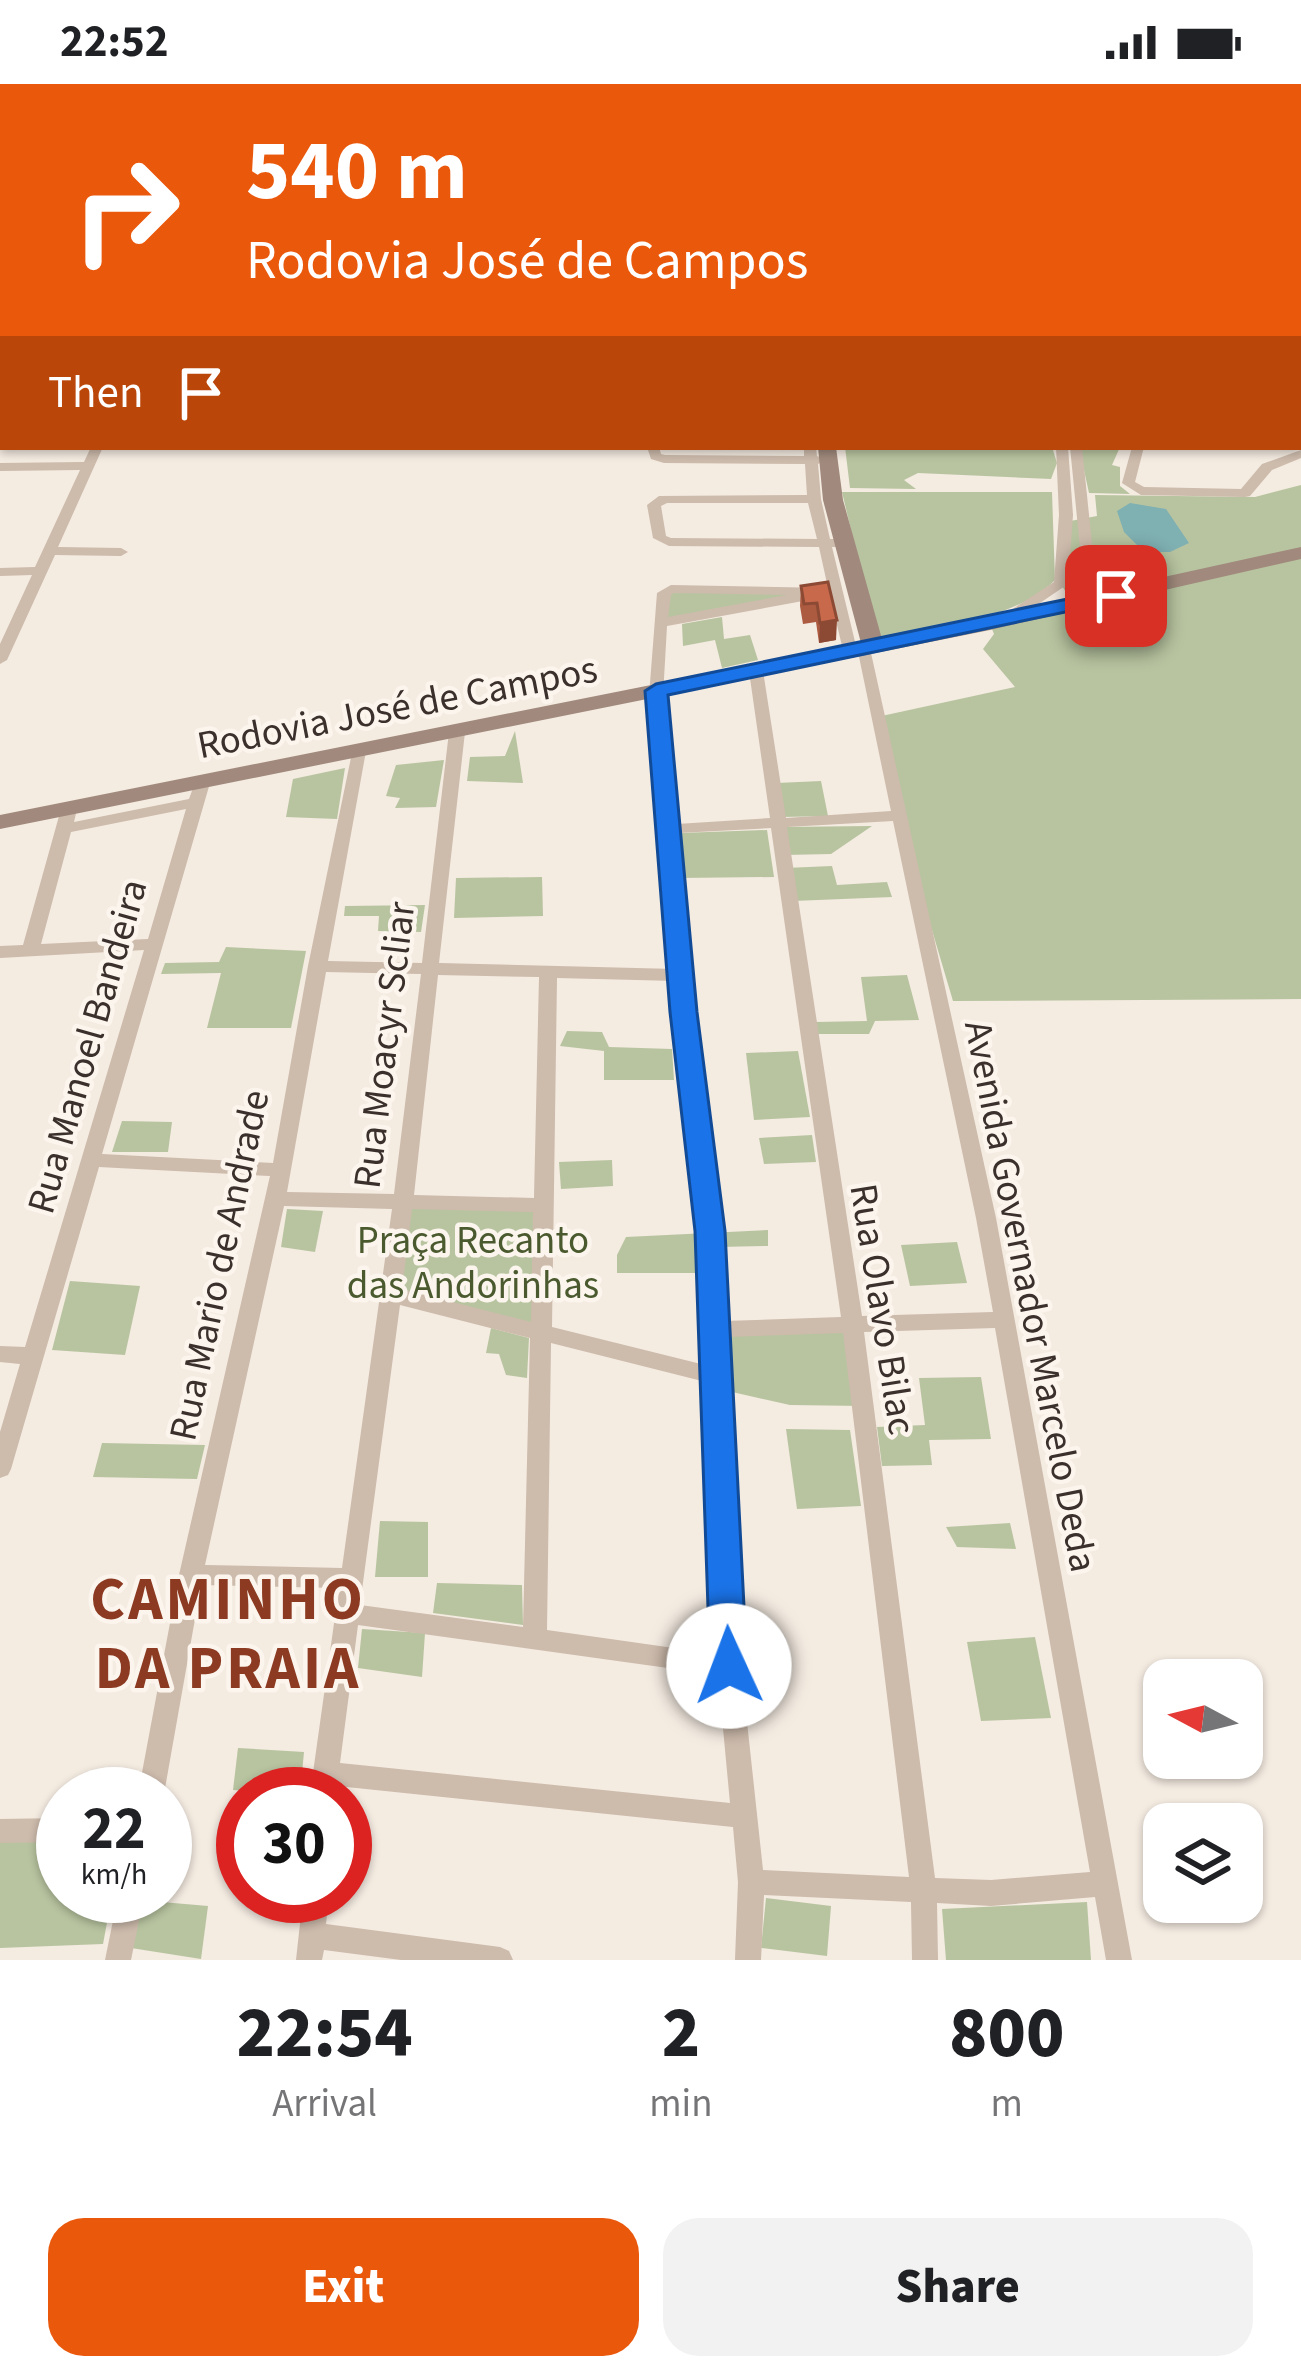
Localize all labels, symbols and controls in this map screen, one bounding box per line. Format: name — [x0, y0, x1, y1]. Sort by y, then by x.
text: 22:52 — [60, 10, 169, 74]
text: 540 m — [246, 112, 468, 232]
icon: right — [48, 132, 204, 288]
text: Rodovia José de Campos — [246, 223, 808, 300]
icon: arrive — [168, 360, 234, 426]
text: Then — [48, 361, 144, 425]
pin — [1065, 545, 1167, 647]
icon: arrive — [1083, 563, 1149, 629]
street label: Rodovia José de Campos — [193, 642, 602, 774]
street label: Rua Manoel Bandeira — [13, 873, 162, 1220]
street label: Rua Moacyr Scliar — [340, 898, 430, 1192]
street label: Avenida Governador Marcelo Deda — [949, 1016, 1111, 1577]
street label: Rua Mario de Andrade — [155, 1085, 284, 1446]
street label: Rua Olavo Bilac — [835, 1180, 929, 1439]
park label: Praça Recanto das Andorinhas — [347, 1213, 599, 1314]
district label: CAMINHO DA PRAIA — [90, 1558, 366, 1712]
position arrow — [666, 1603, 792, 1729]
north arrow — [1143, 1659, 1263, 1779]
map controls — [1143, 1659, 1263, 1923]
speed limit sign: 30 — [216, 1767, 372, 1923]
text: 22 — [82, 1787, 146, 1872]
button: layers — [1143, 1803, 1263, 1923]
text: km/h — [81, 1853, 147, 1896]
text: 22:54 — [237, 1982, 413, 2085]
text: 2 — [662, 1982, 700, 2085]
text: 800 — [949, 1982, 1064, 2085]
text: Arrival — [272, 2076, 377, 2132]
text: min — [649, 2076, 713, 2132]
text: m — [991, 2076, 1023, 2132]
button: Exit — [48, 2218, 639, 2356]
button: Share — [663, 2218, 1253, 2356]

